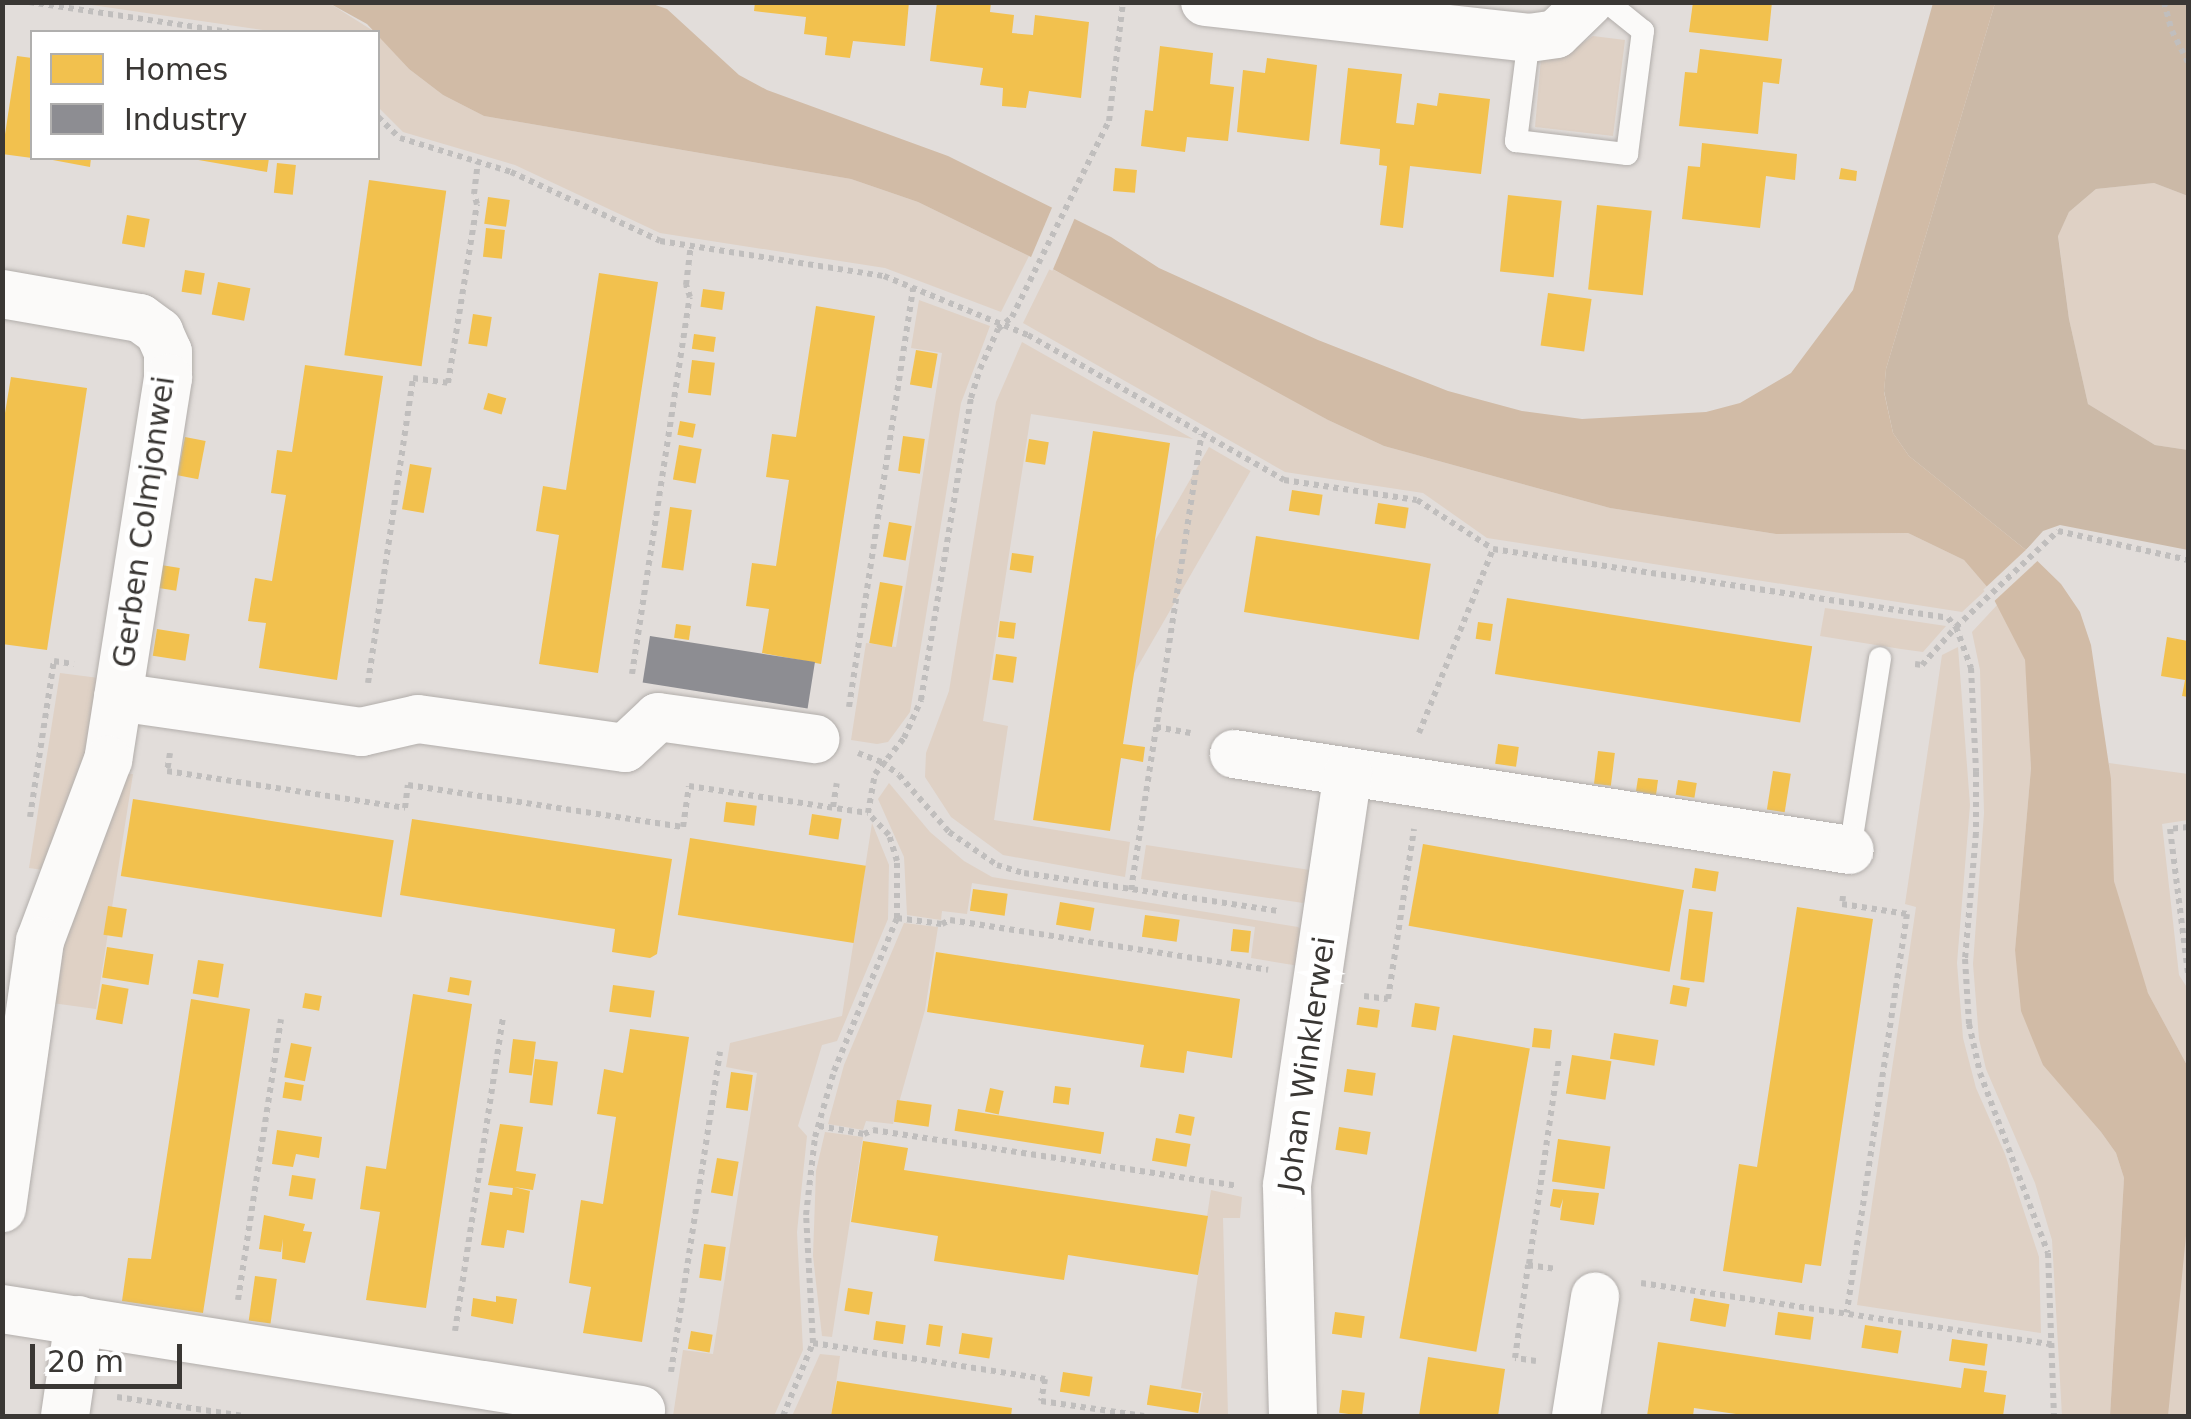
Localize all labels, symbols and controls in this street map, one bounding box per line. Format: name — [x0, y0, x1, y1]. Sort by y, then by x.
legend — [30, 30, 380, 160]
text: Homes — [124, 52, 228, 87]
text: Industry — [124, 102, 247, 137]
street label: Gerben Colmjonwei — [106, 374, 182, 670]
street label: Johan Winklerwei — [1271, 934, 1343, 1194]
scale bar — [35, 1324, 188, 1386]
text: 20 m — [47, 1344, 124, 1379]

